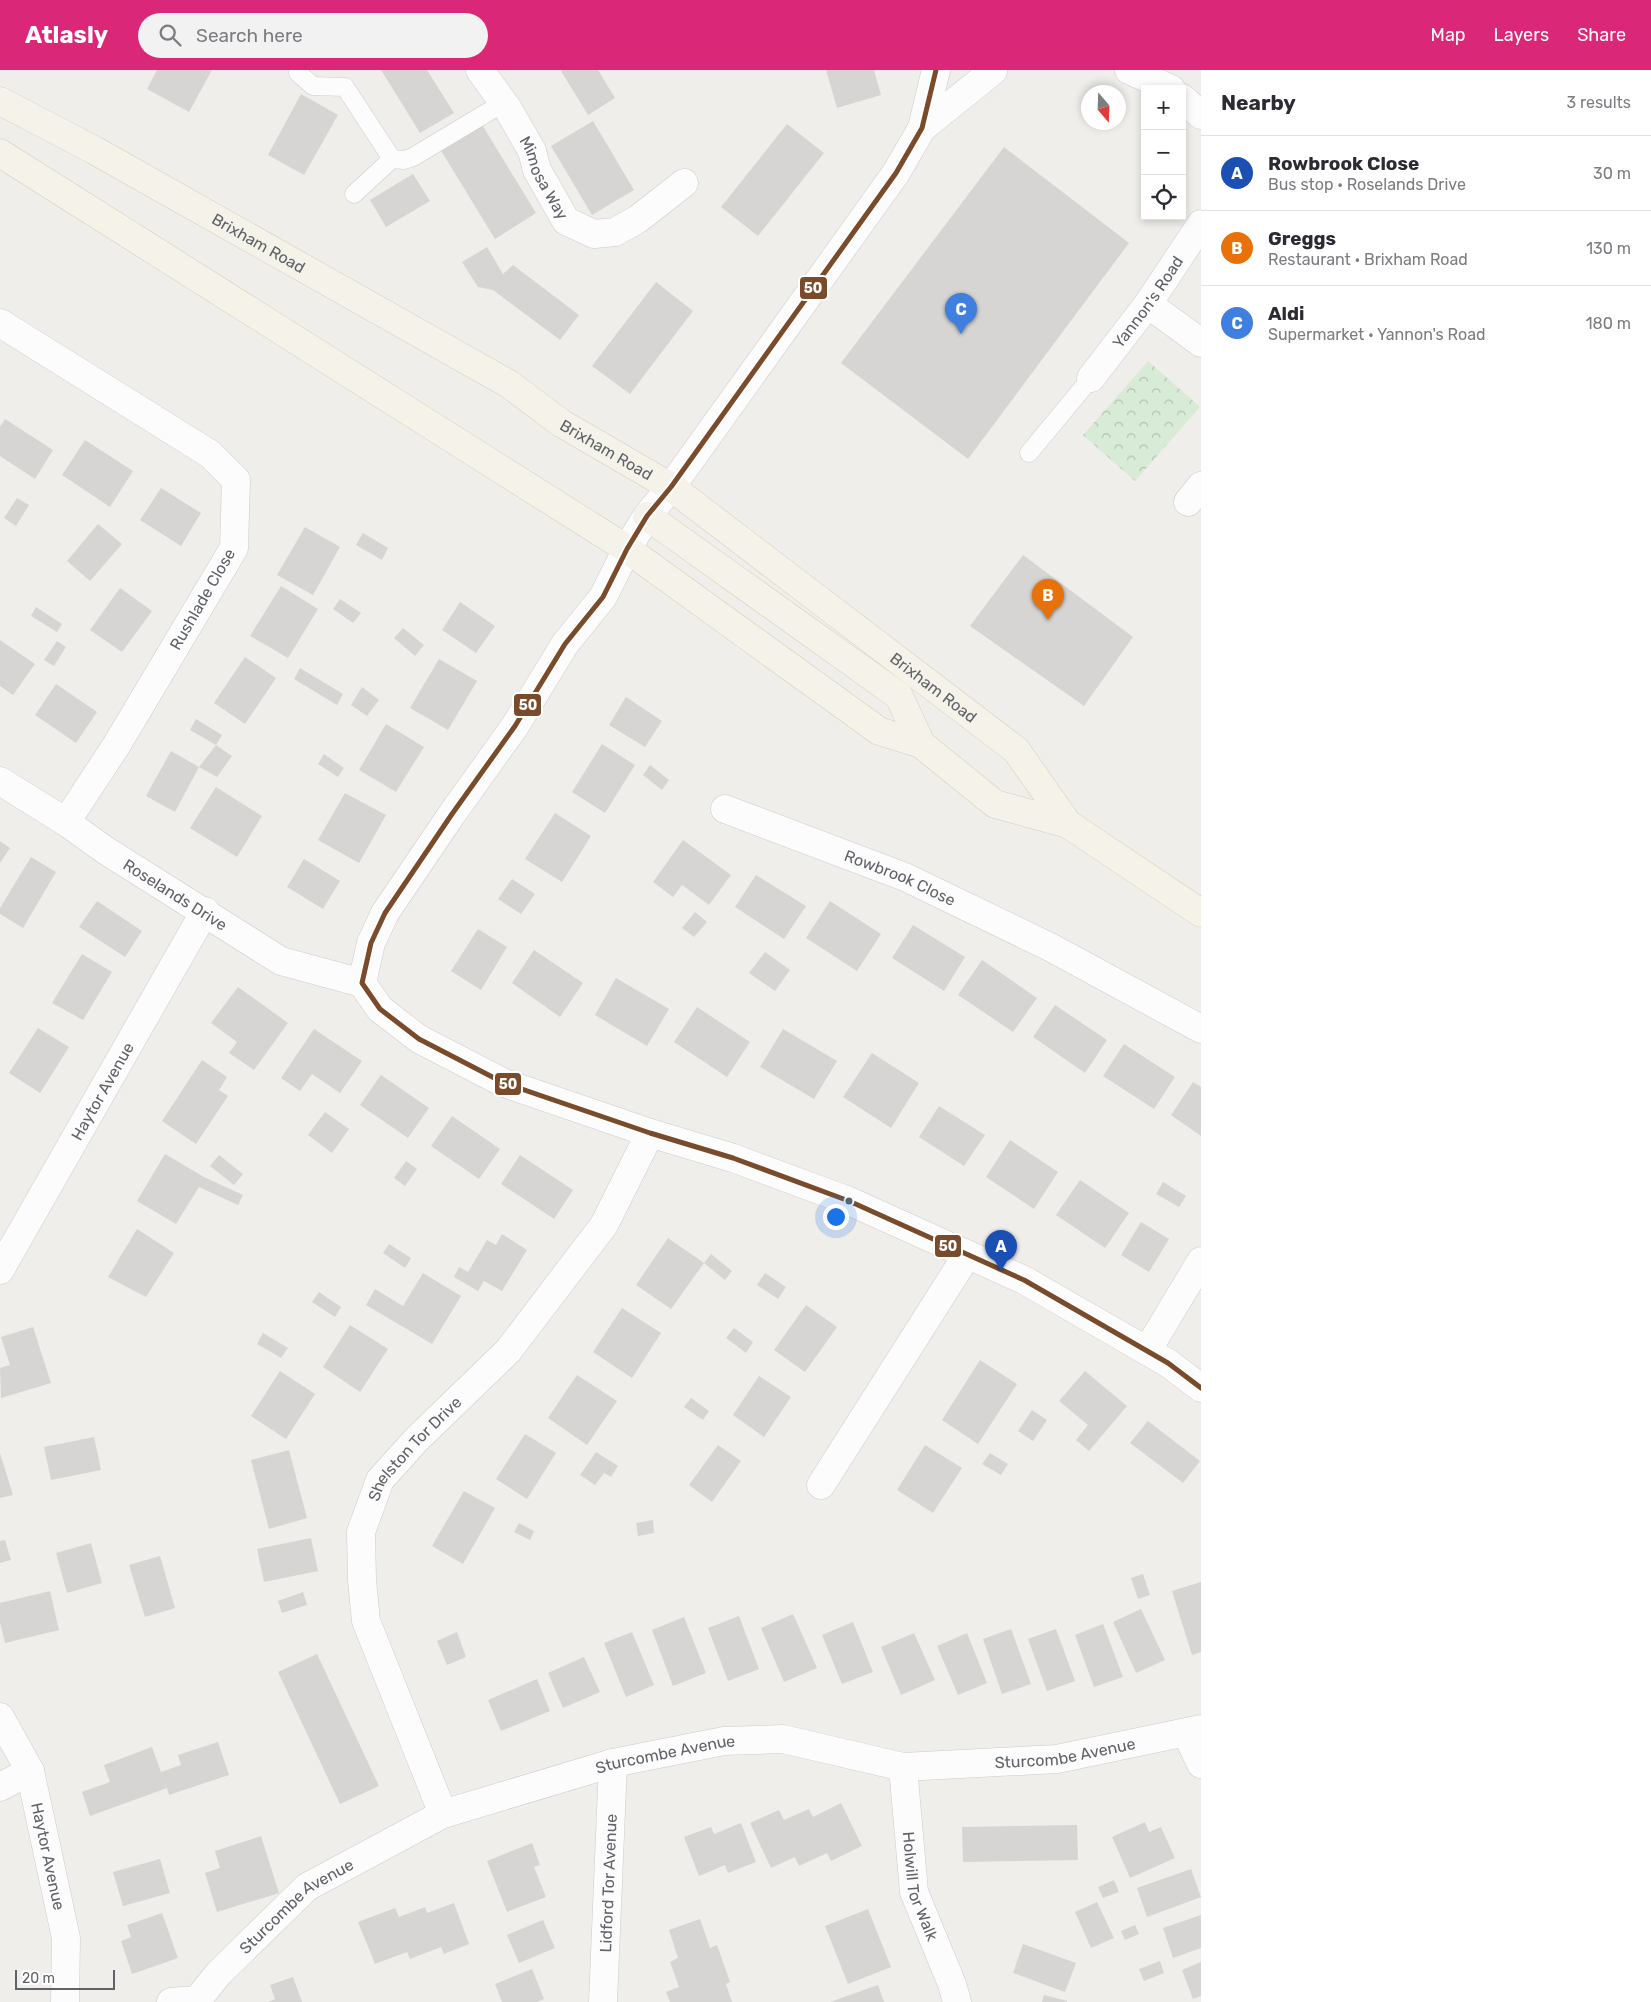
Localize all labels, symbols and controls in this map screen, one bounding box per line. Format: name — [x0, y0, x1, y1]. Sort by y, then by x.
search box — [138, 13, 488, 58]
text: Atlasly — [25, 21, 108, 49]
icon: search — [156, 21, 184, 49]
text: Search here — [196, 24, 303, 47]
text: Map — [1431, 24, 1466, 46]
text: Layers — [1494, 24, 1549, 46]
text: Share — [1577, 24, 1626, 46]
north arrow — [1081, 85, 1126, 130]
map controls — [1141, 85, 1186, 220]
button: + — [1141, 85, 1186, 130]
text: Nearby — [1221, 90, 1296, 115]
text: 3 results — [1566, 93, 1631, 112]
button: − — [1141, 130, 1186, 175]
street label: Mimosa Way — [516, 133, 572, 223]
text: Rowbrook Close — [1268, 152, 1419, 175]
text: A — [1231, 164, 1243, 183]
text: 30 m — [1593, 164, 1631, 183]
button: locate — [1141, 175, 1186, 220]
text: Bus stop · Roselands Drive — [1268, 175, 1466, 194]
street label: Brixham Road — [208, 209, 308, 277]
text: Greggs — [1268, 227, 1336, 250]
text: B — [1231, 239, 1243, 258]
text: 130 m — [1586, 239, 1631, 258]
text: Restaurant · Brixham Road — [1268, 250, 1468, 269]
street label: Yannon's Road — [1109, 252, 1187, 352]
line badge: 50 — [799, 276, 828, 300]
text: 50 — [804, 280, 822, 297]
pin: C — [945, 293, 977, 334]
text: Aldi — [1268, 302, 1304, 325]
text: C — [1231, 314, 1243, 333]
text: 180 m — [1586, 314, 1631, 333]
text: Supermarket · Yannon's Road — [1268, 325, 1486, 344]
street label: Brixham Road — [556, 416, 656, 484]
street label: Rushlade Close — [166, 545, 239, 653]
pin: B — [1032, 579, 1064, 620]
street label: Brixham Road — [886, 649, 980, 727]
line badge: 50 — [513, 693, 542, 717]
text: 50 — [519, 697, 537, 714]
street label: Rowbrook Close — [842, 846, 959, 910]
street label: Roselands Drive — [120, 855, 231, 935]
street label: Haytor Avenue — [67, 1039, 138, 1144]
line badge: 50 — [494, 1072, 522, 1096]
text: 50 — [499, 1076, 517, 1093]
unlabelled marker — [844, 1196, 854, 1206]
your location — [823, 1204, 849, 1230]
pin: A — [985, 1230, 1017, 1271]
line badge: 50 — [934, 1234, 962, 1258]
text: 50 — [939, 1238, 957, 1255]
street label: Shelston Tor Drive — [364, 1392, 465, 1504]
street label: Sturcombe Avenue — [593, 1732, 735, 1778]
street label: Sturcombe Avenue — [994, 1734, 1137, 1772]
street label: Haytor Avenue — [27, 1801, 69, 1912]
street label: Lidford Tor Avenue — [596, 1813, 621, 1953]
street label: Holwill Tor Walk — [899, 1831, 942, 1944]
street label: Sturcombe Avenue — [236, 1855, 357, 1958]
scale bar — [15, 1967, 115, 1990]
text: 20 m — [22, 1970, 55, 1987]

